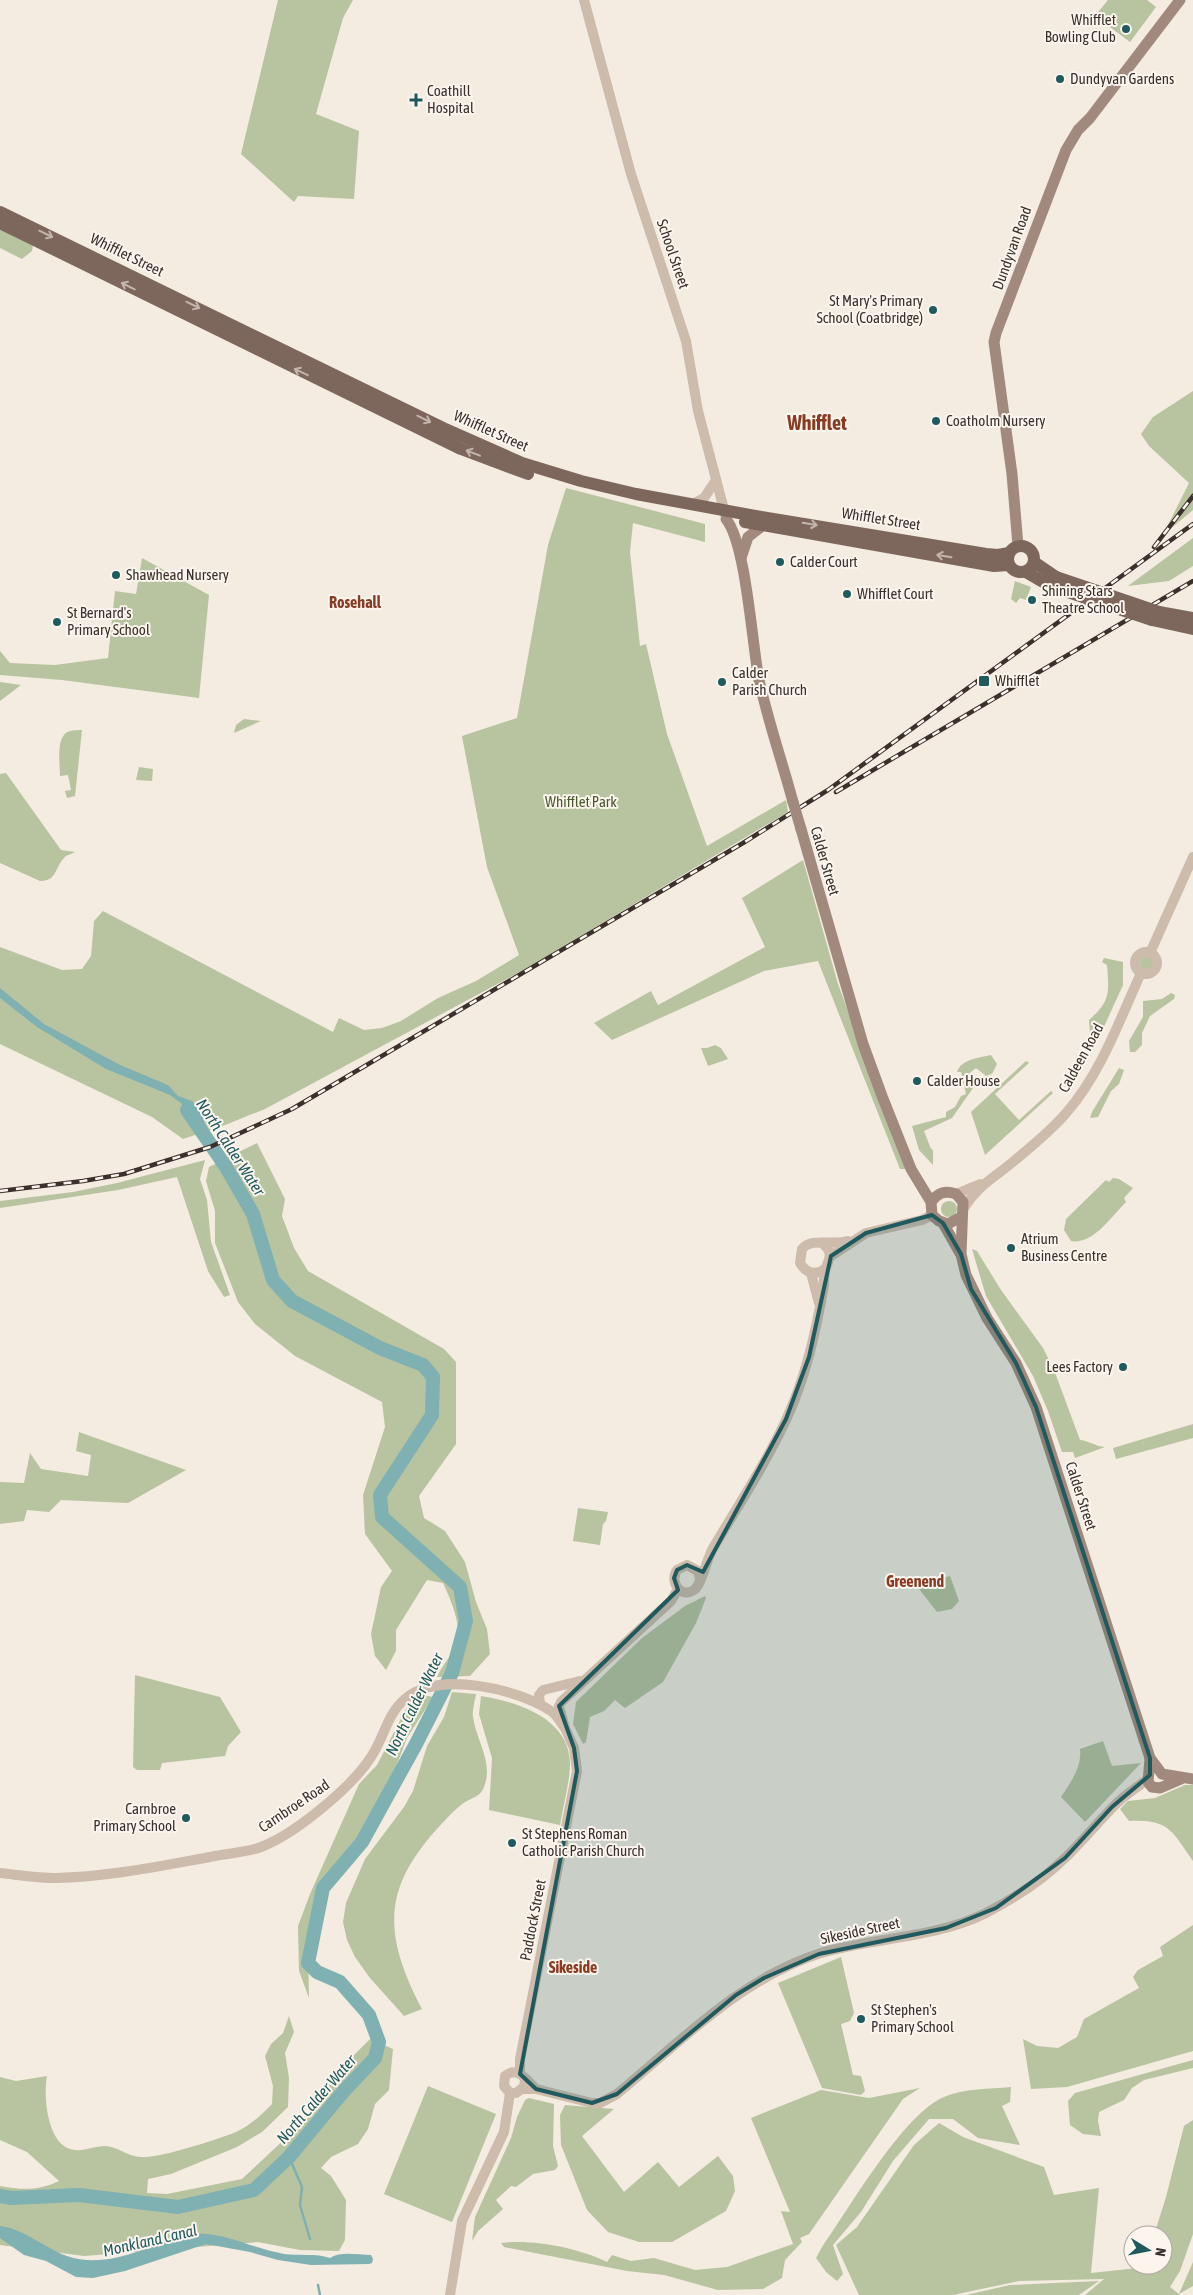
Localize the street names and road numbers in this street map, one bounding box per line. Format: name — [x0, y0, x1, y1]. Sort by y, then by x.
street label: Dundyvan Road — [989, 204, 1034, 292]
street label: School Street — [654, 217, 693, 291]
street label: Whifflet Street — [88, 229, 167, 280]
street label: Whifflet Street — [451, 407, 531, 455]
street label: Whifflet Street — [840, 504, 922, 533]
street label: Calder Street — [808, 824, 843, 897]
street label: Caldeen Road — [1055, 1020, 1106, 1095]
street label: Calder Street — [1062, 1460, 1101, 1532]
street label: Carnbroe Road — [255, 1776, 332, 1835]
street label: Paddock Street — [516, 1878, 549, 1962]
street label: Sikeside Street — [819, 1914, 901, 1947]

